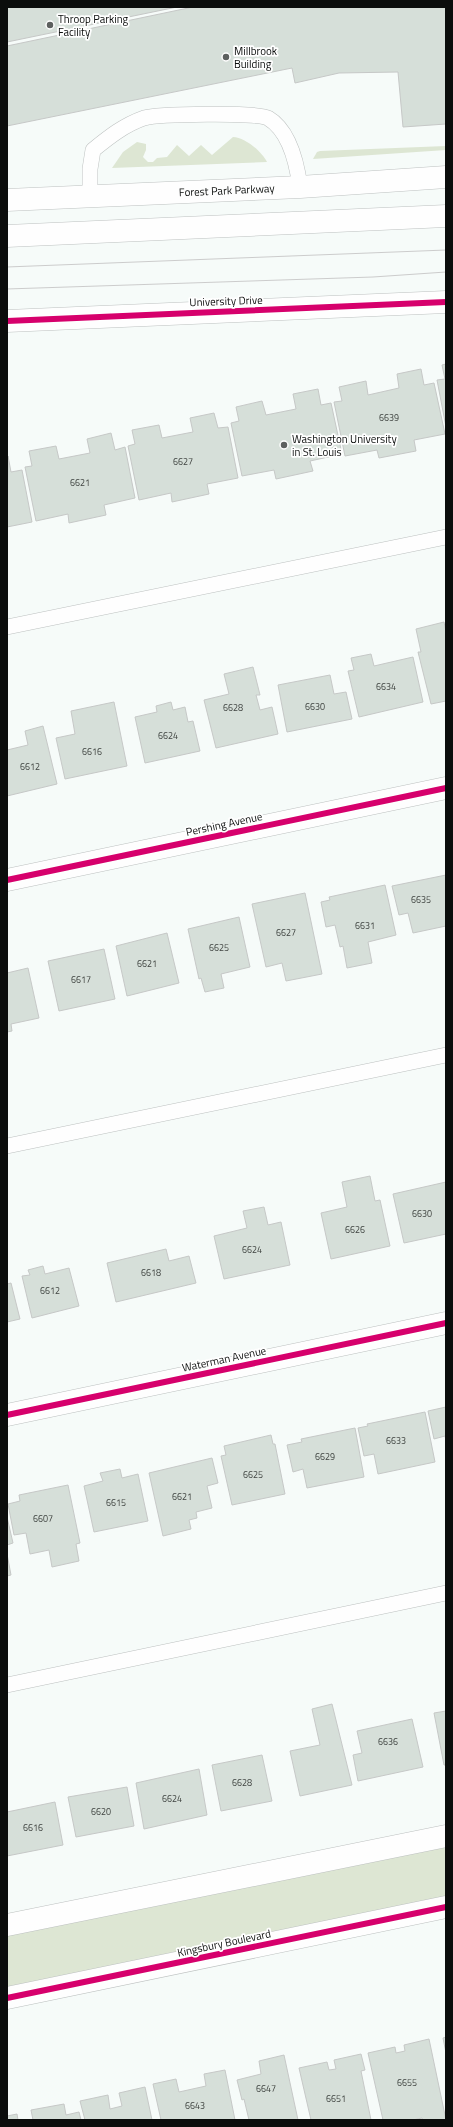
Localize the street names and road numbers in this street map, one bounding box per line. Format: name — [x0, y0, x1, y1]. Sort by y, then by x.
street label: Forest Park Parkway — [179, 180, 276, 200]
street label: University Drive — [189, 292, 263, 310]
street label: Pershing Avenue — [184, 808, 264, 840]
street label: Waterman Avenue — [180, 1342, 268, 1376]
street label: Kingsbury Boulevard — [176, 1925, 272, 1961]

